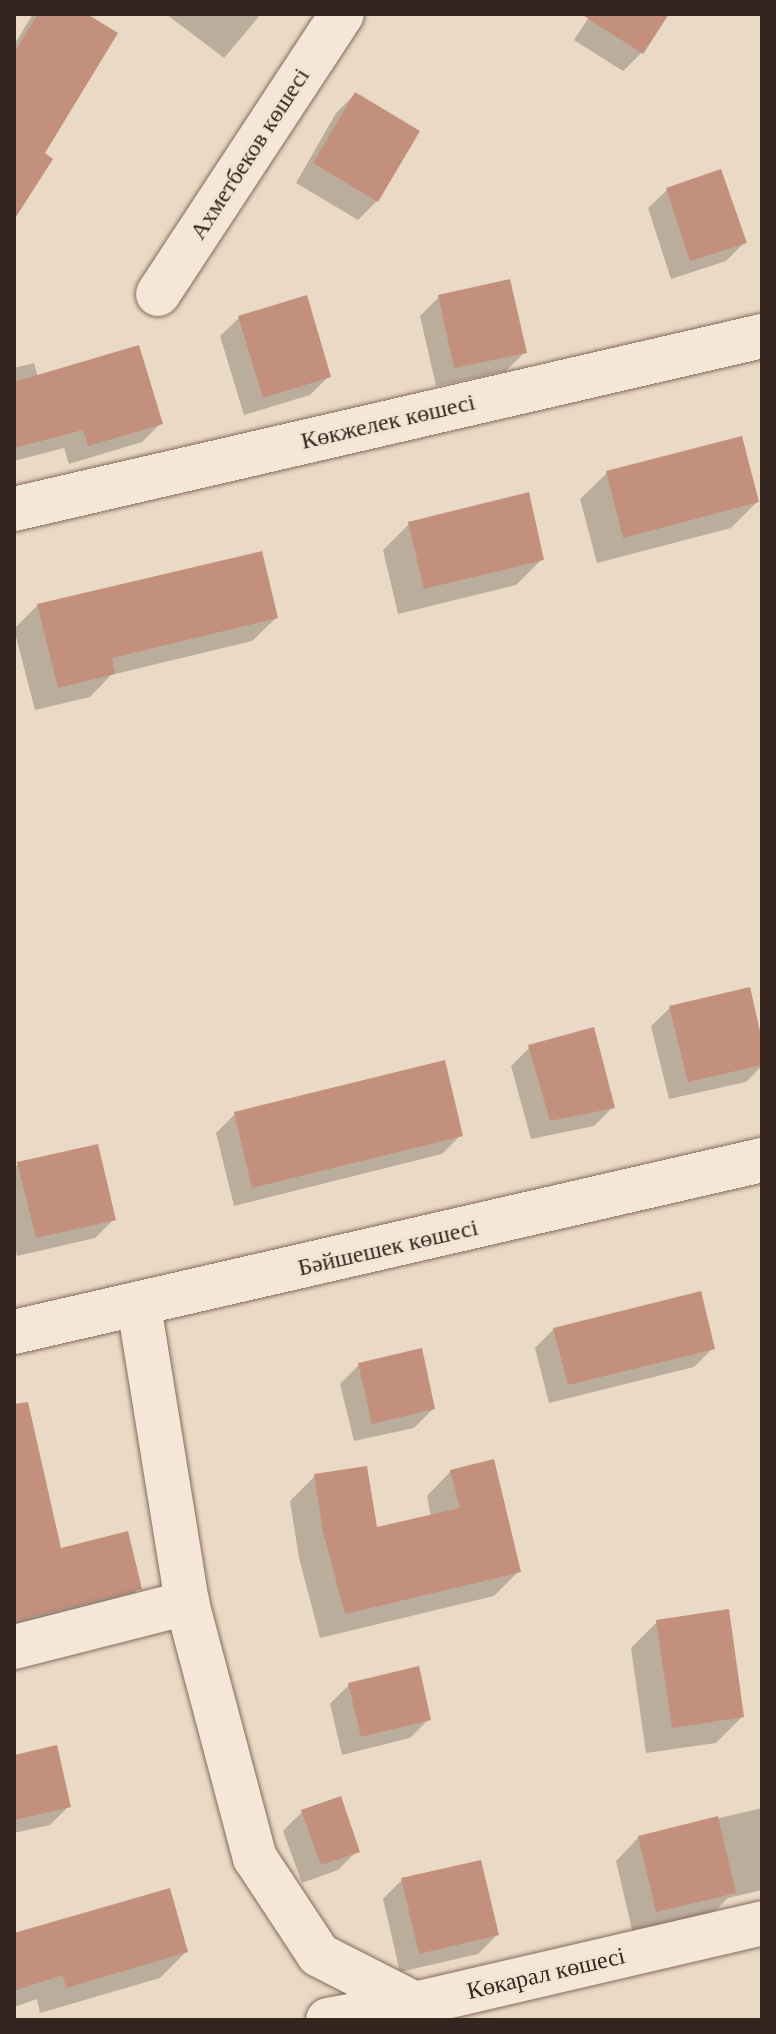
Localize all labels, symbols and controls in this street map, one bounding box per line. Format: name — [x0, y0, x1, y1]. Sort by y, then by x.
street label: Ахметбеков көшесі — [184, 63, 316, 245]
street label: Көкжелек көшесі — [298, 388, 478, 456]
street label: Бәйшешек көшесі — [295, 1213, 481, 1283]
street label: Көкарал көшесі — [464, 1942, 628, 2006]

